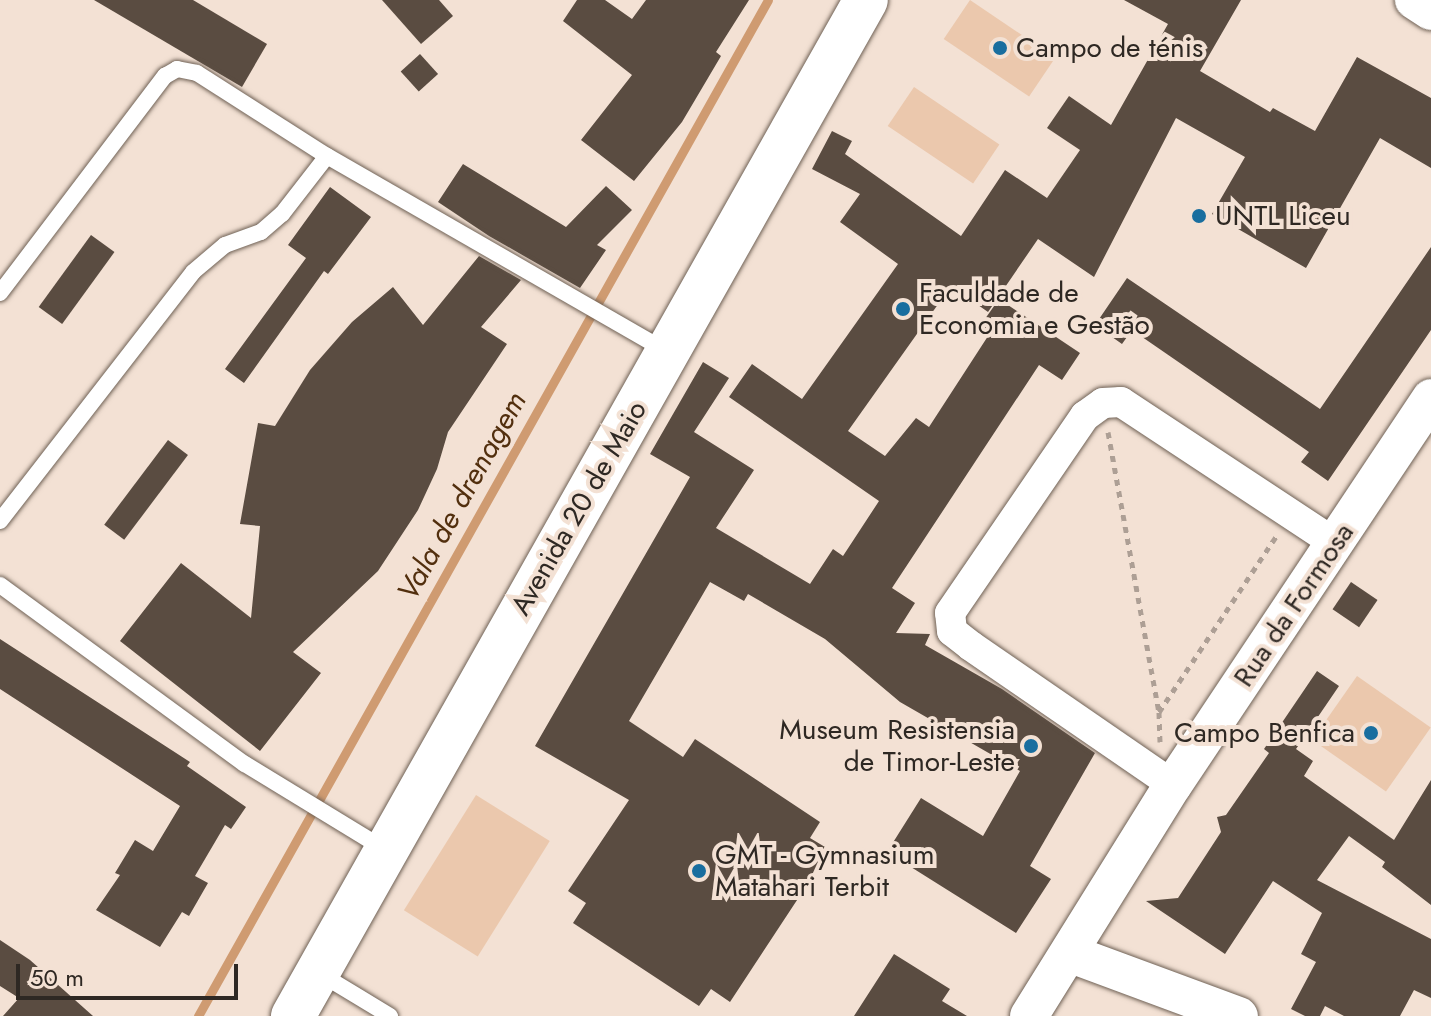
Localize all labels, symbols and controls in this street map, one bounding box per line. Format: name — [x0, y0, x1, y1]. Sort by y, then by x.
place label: Campo de ténis — [1016, 31, 1203, 65]
marker: Campo de ténis — [991, 39, 1009, 57]
place label: UNTL Liceu — [1215, 199, 1351, 233]
marker: UNTL Liceu — [1190, 207, 1208, 225]
place label: Faculdade de Economia e Gestão — [919, 276, 1150, 342]
marker: Faculdade de Economia e Gestão — [894, 300, 912, 318]
water label: Vala de drenagem — [390, 385, 534, 607]
street label: Avenida 20 de Maio — [504, 395, 654, 621]
street label: Rua da Formosa — [1227, 517, 1361, 693]
place label: Museum Resistensia de Timor-Leste — [779, 713, 1015, 779]
place label: Campo Benfica — [1174, 716, 1355, 750]
marker: Campo Benfica — [1362, 724, 1380, 742]
marker: Museum Resistensia de Timor-Leste — [1022, 737, 1040, 755]
place label: GMT - Gymnasium Matahari Terbit — [715, 838, 935, 904]
marker: GMT - Gymnasium Matahari Terbit — [690, 862, 708, 880]
scale bar — [20, 948, 242, 998]
text: 50 m — [30, 960, 84, 995]

